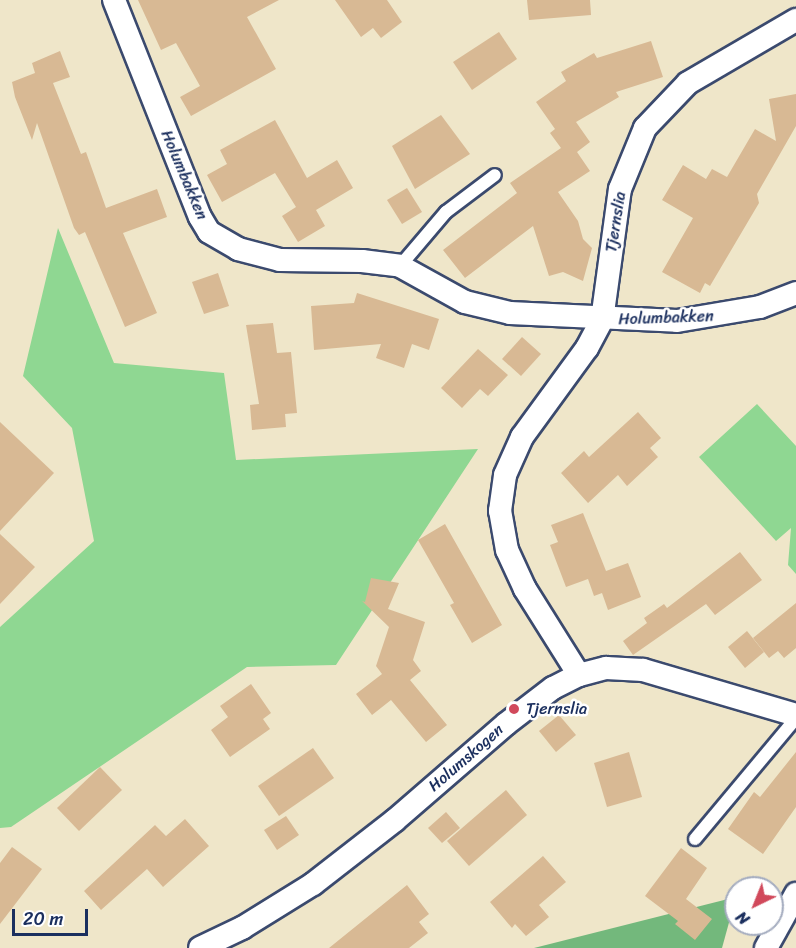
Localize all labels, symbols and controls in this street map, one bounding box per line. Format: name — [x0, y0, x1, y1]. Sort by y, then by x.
street label: Holumbakken — [157, 127, 211, 223]
street label: Tjernslia — [602, 190, 630, 254]
street label: Holumbakken — [618, 307, 714, 329]
place label: Tjernslia — [526, 699, 587, 719]
marker: Tjernslia — [507, 702, 521, 716]
street label: Holumskogen — [425, 720, 507, 796]
north arrow — [724, 876, 784, 936]
scale bar — [15, 897, 92, 935]
text: 20 m — [23, 903, 63, 935]
text: N — [729, 904, 757, 932]

